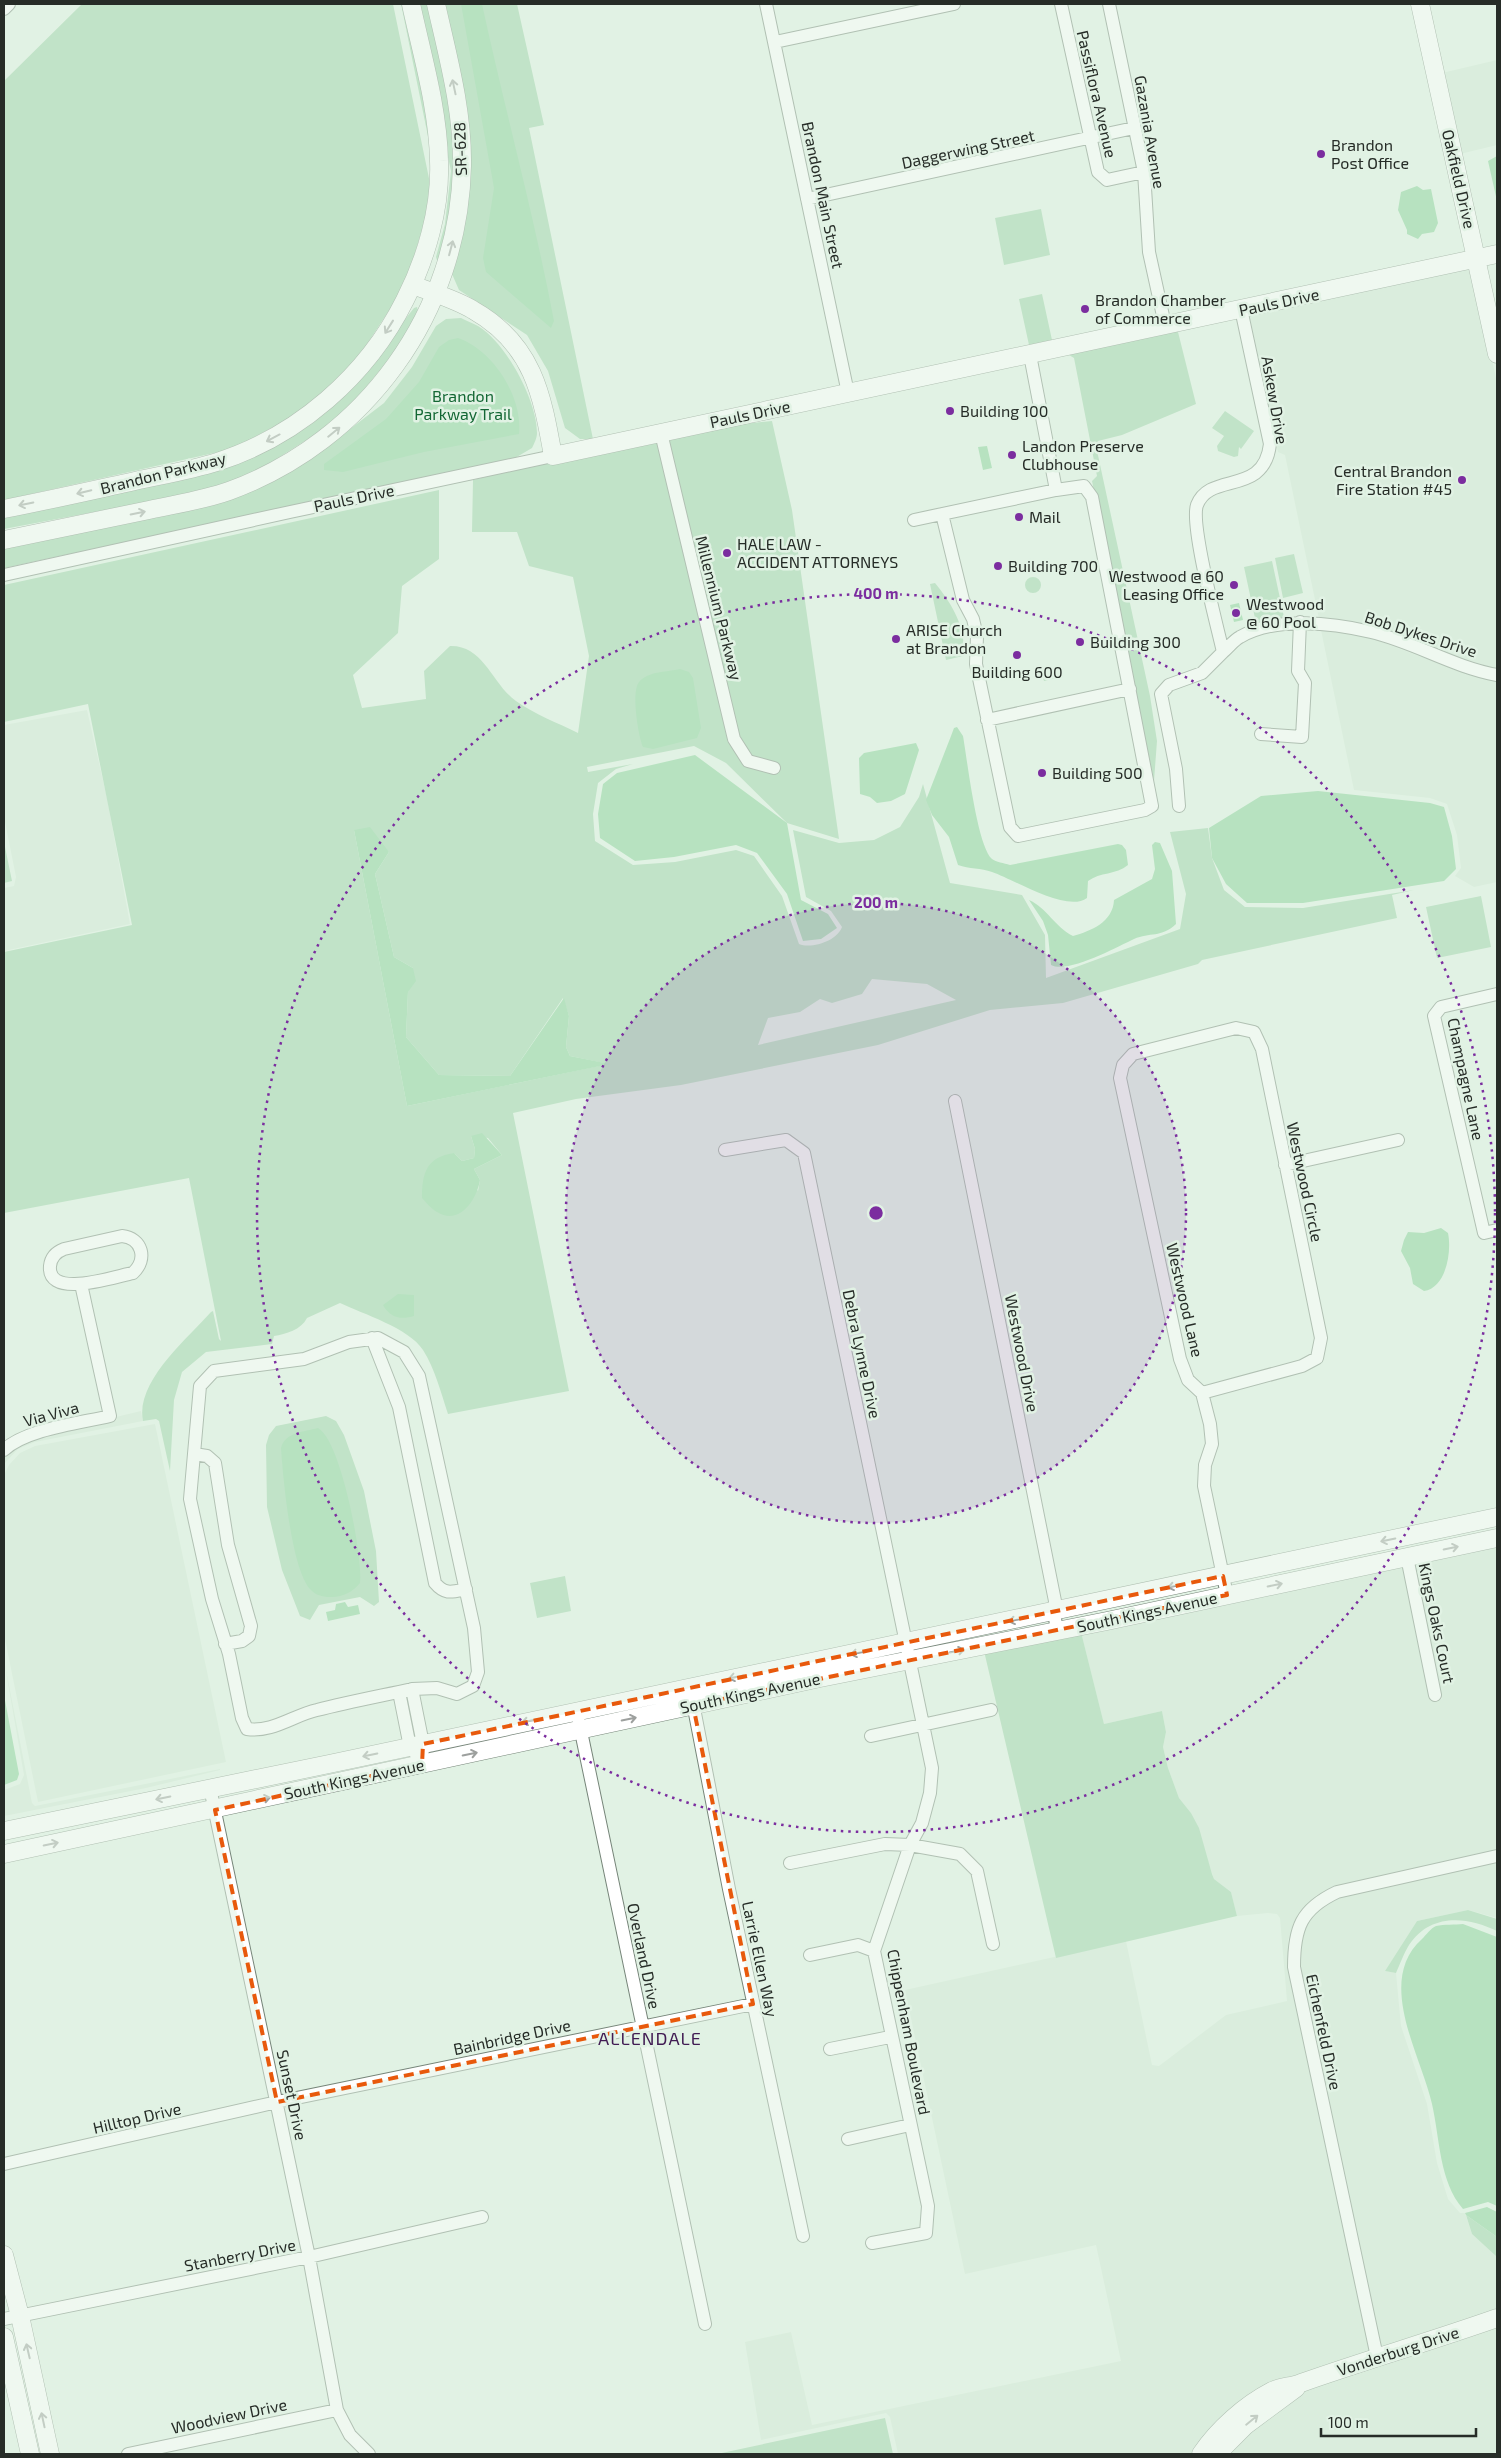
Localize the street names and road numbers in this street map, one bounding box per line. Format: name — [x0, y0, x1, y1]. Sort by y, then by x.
street label: Passiflora Avenue — [1074, 28, 1121, 159]
street label: Gazania Avenue — [1131, 74, 1170, 190]
street label: Brandon Main Street — [799, 120, 848, 270]
street label: SR-628 — [449, 122, 470, 176]
street label: Daggerwing Street — [900, 125, 1036, 172]
street label: Oakfield Drive — [1439, 127, 1480, 230]
street label: Pauls Drive — [1237, 284, 1321, 319]
street label: Askew Drive — [1258, 354, 1293, 445]
street label: Pauls Drive — [708, 396, 792, 431]
street label: Brandon Parkway — [98, 448, 228, 497]
street label: Pauls Drive — [312, 480, 396, 515]
street label: Millennium Parkway — [692, 534, 747, 683]
street label: Bob Dykes Drive — [1363, 606, 1480, 661]
street label: Champagne Lane — [1444, 1016, 1489, 1142]
street label: Westwood Circle — [1283, 1120, 1327, 1244]
street label: Westwood Lane — [1163, 1241, 1208, 1359]
street label: Debra Lynne Drive — [840, 1288, 885, 1420]
street label: Westwood Drive — [1002, 1292, 1043, 1413]
street label: Via Viva — [21, 1397, 81, 1430]
street label: Kings Oaks Court — [1415, 1561, 1460, 1685]
street label: South Kings Avenue — [1075, 1587, 1219, 1636]
street label: South Kings Avenue — [678, 1668, 822, 1717]
street label: South Kings Avenue — [282, 1754, 426, 1803]
street label: Larrie Ellen Way — [739, 1899, 782, 2019]
street label: Overland Drive — [624, 1901, 665, 2011]
street label: Chippenham Boulevard — [884, 1947, 935, 2116]
street label: Eichenfeld Drive — [1303, 1972, 1346, 2092]
street label: Bainbridge Drive — [451, 2015, 572, 2058]
street label: Sunset Drive — [274, 2048, 311, 2142]
street label: Hilltop Drive — [91, 2098, 183, 2137]
street label: Stanberry Drive — [182, 2234, 297, 2275]
street label: Vonderburg Drive — [1335, 2322, 1461, 2379]
street label: Woodview Drive — [169, 2394, 288, 2437]

